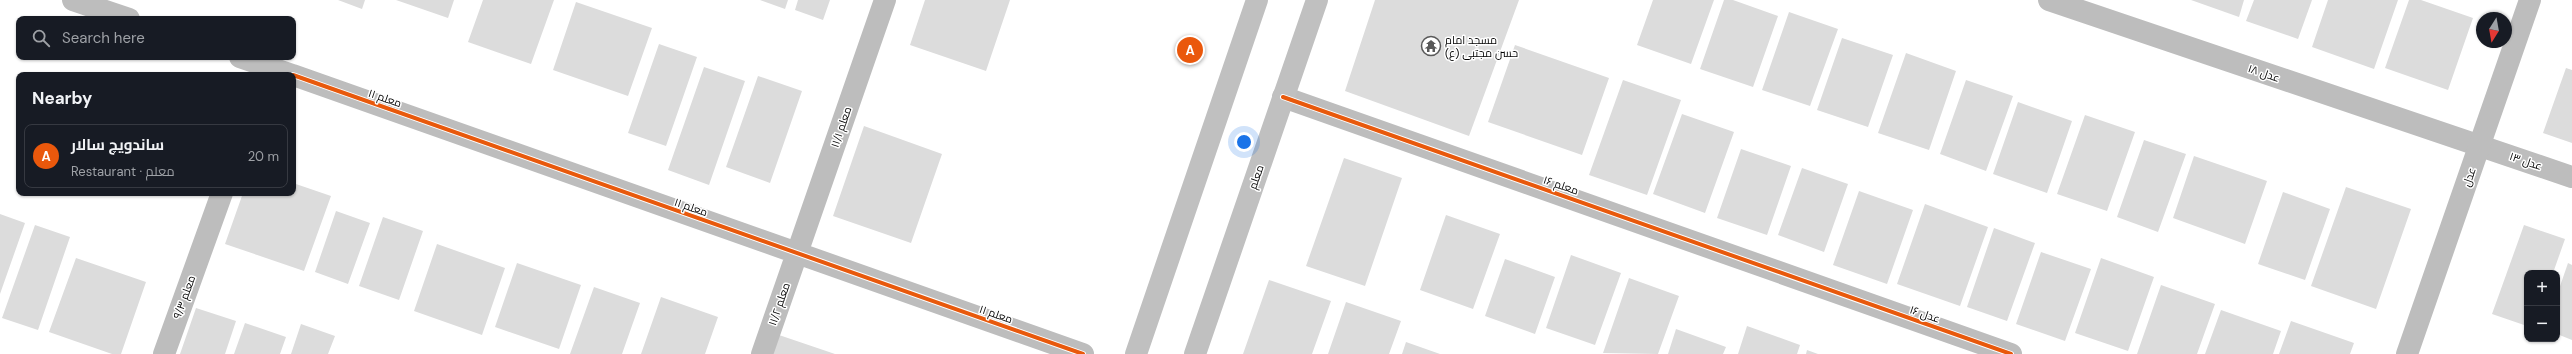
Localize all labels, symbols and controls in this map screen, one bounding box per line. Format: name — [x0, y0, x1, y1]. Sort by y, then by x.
north arrow — [2476, 12, 2512, 48]
search box — [16, 16, 296, 60]
icon: search — [30, 27, 52, 49]
text: Search here — [62, 28, 145, 48]
place label: مسجد امام حسن مجتبی (ع) — [1445, 33, 1518, 61]
pin: A — [1177, 35, 1203, 65]
temple icon: مسجد امام حسن مجتبی (ع) — [1420, 35, 1442, 57]
street label: عدل ۱۸ — [2246, 61, 2282, 85]
street label: معلم ۱۱ — [366, 86, 404, 111]
text: Nearby — [32, 87, 92, 109]
street label: معلم ۱۱/۱ — [828, 105, 855, 150]
your location — [1234, 132, 1254, 152]
text: ساندویچ سالار — [71, 135, 164, 155]
text: A — [41, 148, 51, 165]
text: 20 m — [248, 148, 279, 165]
street label: عدل ۱۳ — [2508, 149, 2544, 173]
text: Restaurant · معلم — [71, 163, 175, 180]
street label: معلم — [1245, 163, 1268, 191]
street label: عدل — [2459, 165, 2479, 189]
street label: معلم ۱۶‌ — [1541, 172, 1580, 198]
street label: معلم ۱۱ — [672, 195, 710, 220]
map controls — [2524, 270, 2560, 342]
button: + — [2524, 270, 2560, 306]
street label: معلم ۹/۳ — [170, 273, 199, 321]
street label: معلم ۱۱/۲ — [765, 281, 794, 328]
street label: معلم ۱۱ — [977, 302, 1015, 327]
street label: عدل ۱۶ — [1908, 302, 1942, 326]
button: − — [2524, 306, 2560, 342]

